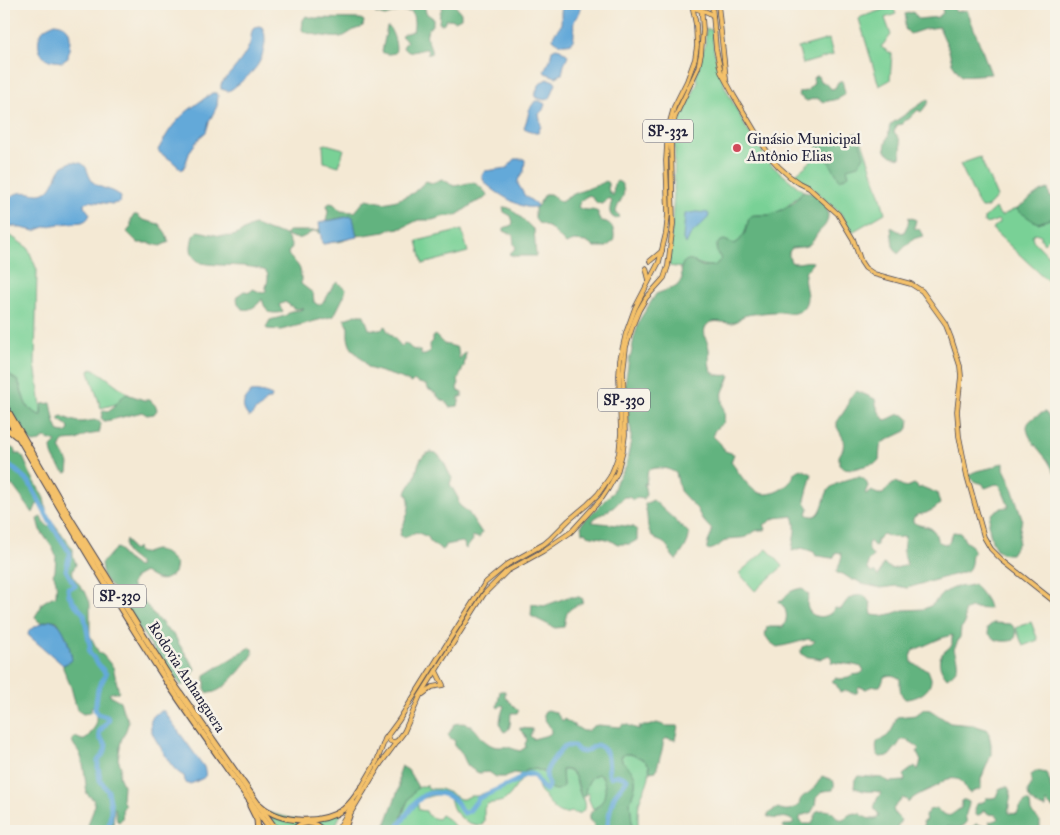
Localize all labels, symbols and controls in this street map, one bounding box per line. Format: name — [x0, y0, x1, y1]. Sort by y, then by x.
road number: SP-332 — [643, 120, 693, 142]
place label: Ginásio Municipal Antônio Elias — [746, 130, 862, 165]
marker: Ginásio Municipal Antônio Elias — [731, 142, 743, 154]
road number: SP-330 — [598, 388, 650, 412]
road number: SP-330 — [94, 584, 146, 608]
street label: Rodovia Anhanguera — [144, 618, 230, 736]

